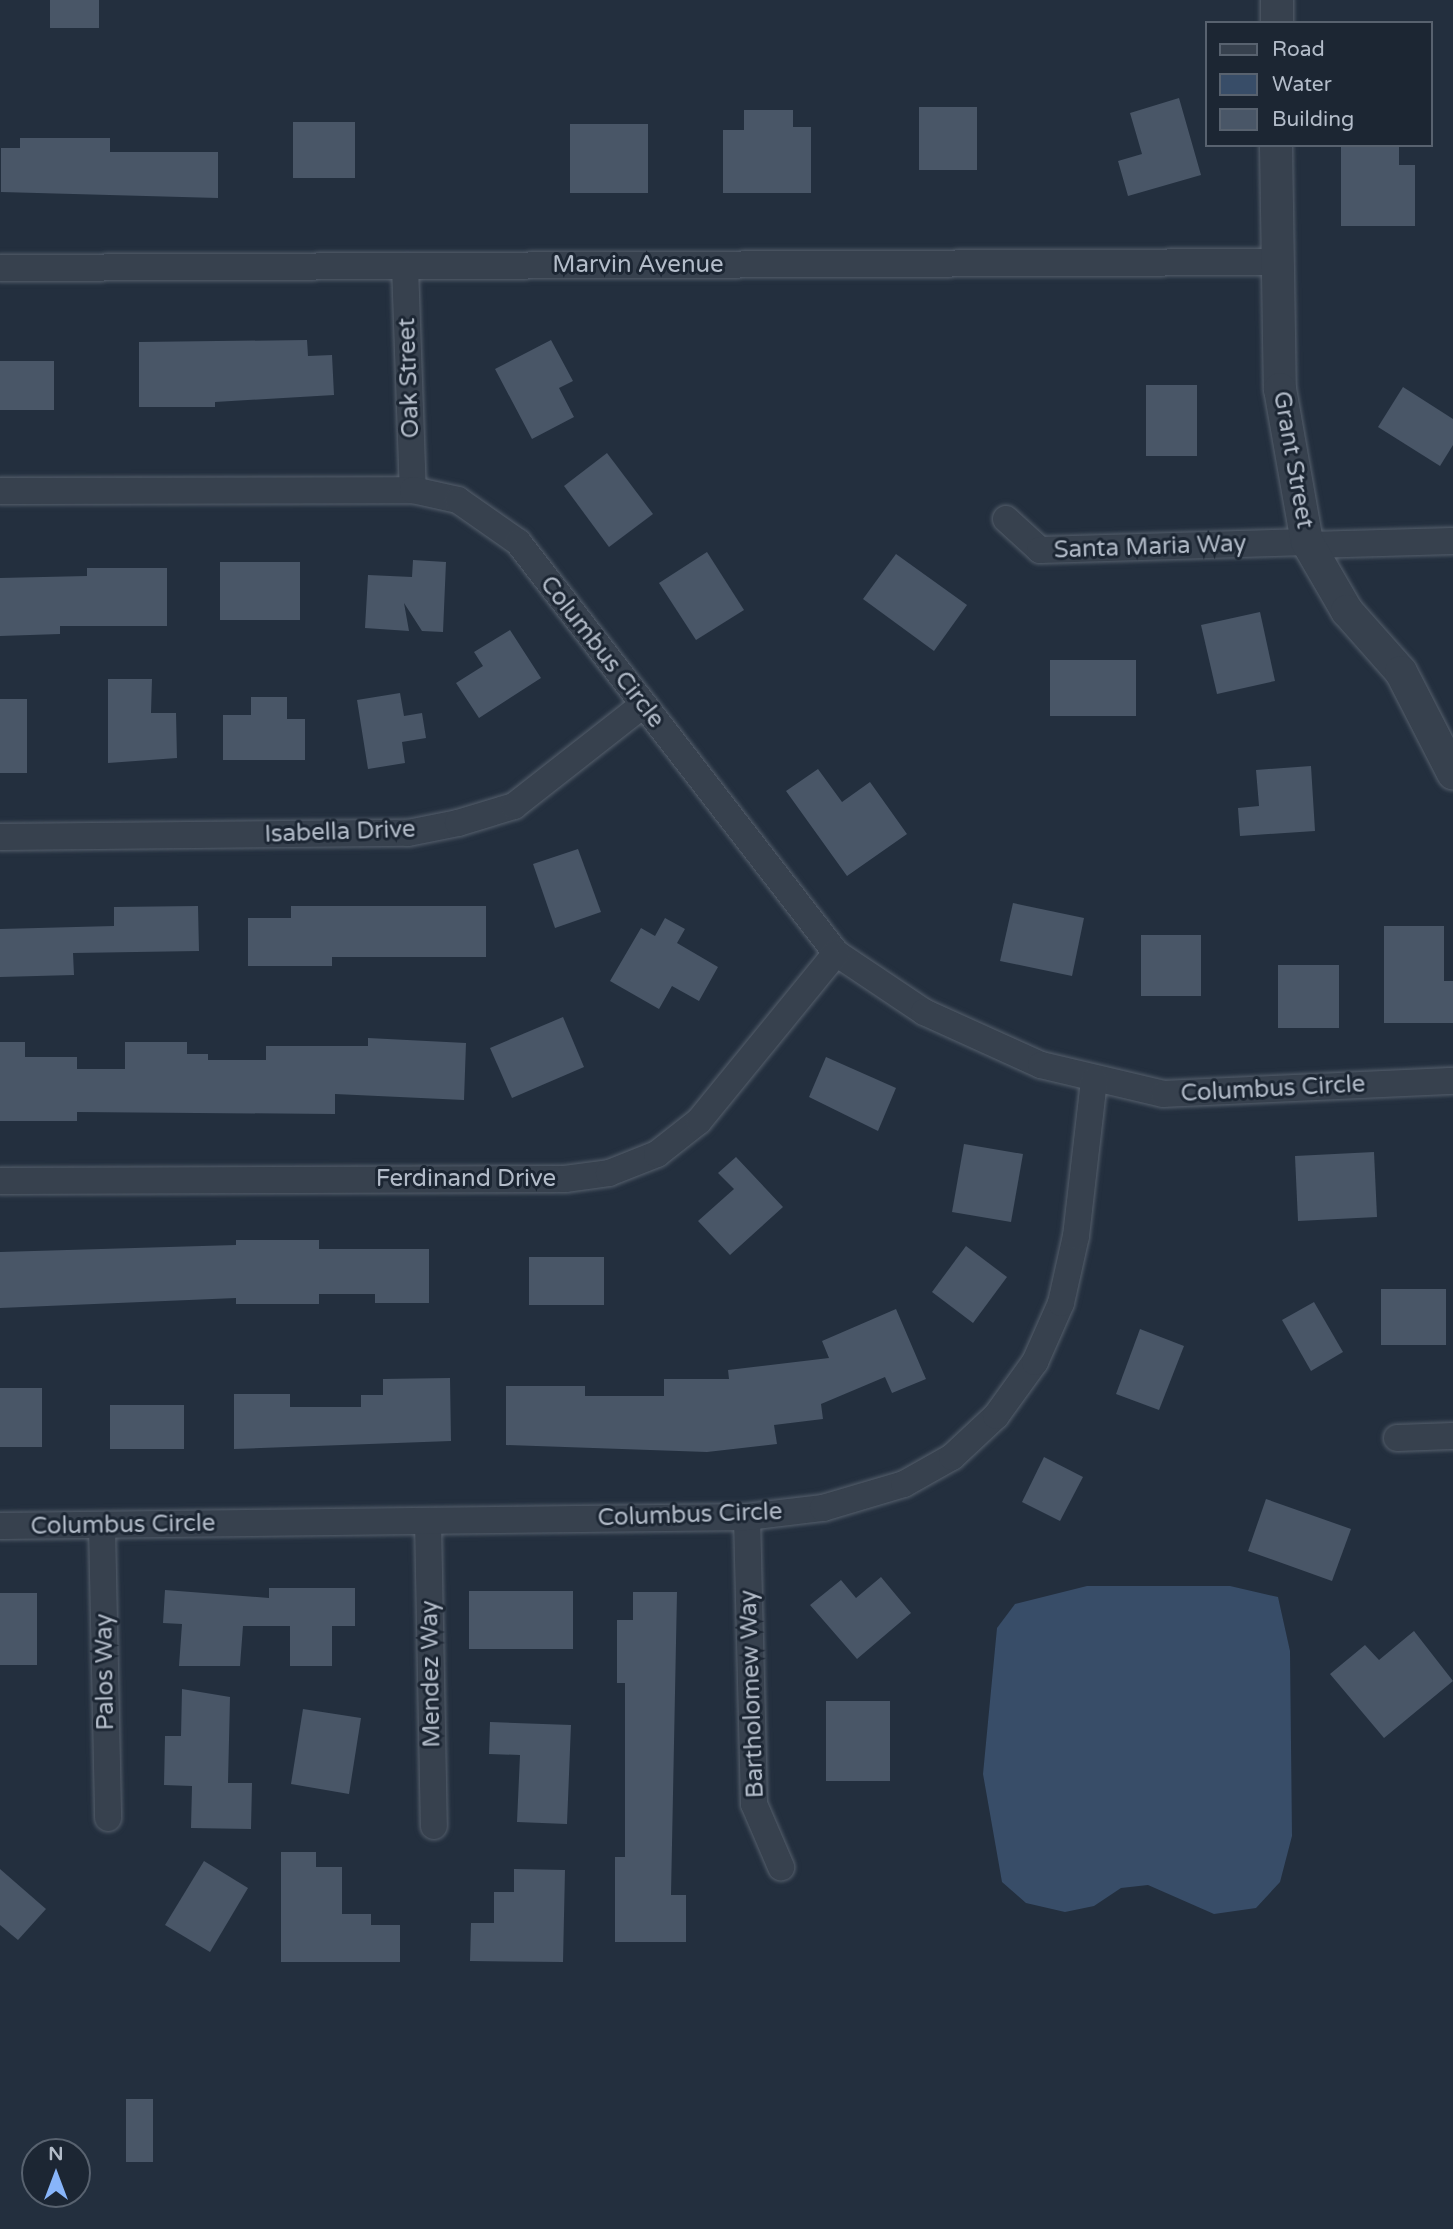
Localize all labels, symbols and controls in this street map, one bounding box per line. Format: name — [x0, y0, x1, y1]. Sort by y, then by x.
legend — [1204, 21, 1432, 147]
text: Road — [1272, 37, 1325, 62]
text: Water — [1272, 72, 1332, 97]
text: Building — [1272, 107, 1354, 132]
street label: Marvin Avenue — [552, 251, 724, 279]
street label: Oak Street — [393, 317, 425, 439]
street label: Grant Street — [1267, 389, 1319, 531]
street label: Santa Maria Way — [1053, 529, 1247, 565]
street label: Columbus Circle — [534, 570, 670, 734]
street label: Isabella Drive — [264, 815, 416, 849]
street label: Columbus Circle — [1180, 1070, 1366, 1108]
street label: Ferdinand Drive — [376, 1165, 556, 1193]
street label: Columbus Circle — [597, 1497, 783, 1533]
street label: Columbus Circle — [30, 1509, 216, 1541]
street label: Bartholomew Way — [734, 1589, 770, 1799]
street label: Mendez Way — [415, 1600, 447, 1748]
street label: Palos Way — [90, 1613, 120, 1731]
north arrow — [21, 2138, 91, 2208]
text: N — [48, 2143, 64, 2165]

